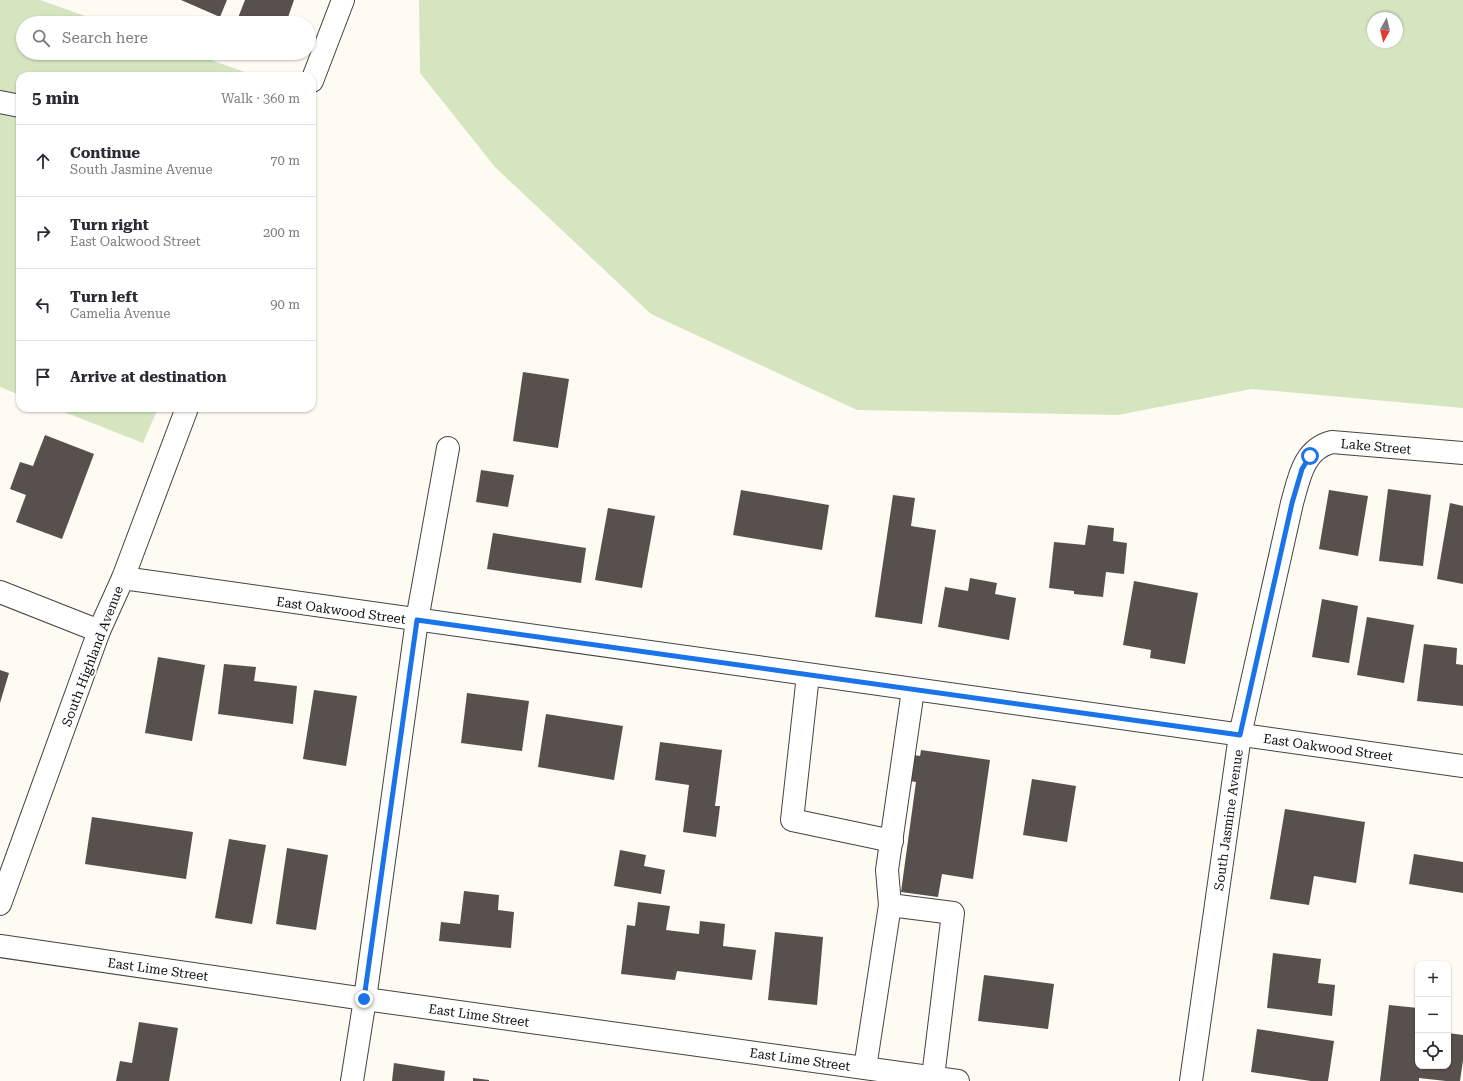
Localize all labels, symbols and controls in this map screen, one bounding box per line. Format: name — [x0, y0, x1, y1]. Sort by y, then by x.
north arrow — [1367, 12, 1403, 48]
search box — [16, 16, 316, 60]
icon: search — [30, 27, 52, 49]
text: Search here — [62, 29, 148, 47]
text: 5 min — [32, 88, 79, 108]
text: Walk · 360 m — [221, 91, 300, 106]
text: Continue — [70, 144, 140, 162]
icon: ahead — [32, 150, 54, 172]
text: 70 m — [270, 153, 300, 168]
text: South Jasmine Avenue — [70, 162, 213, 177]
text: Turn right — [70, 216, 149, 234]
icon: right — [32, 222, 54, 244]
text: 200 m — [263, 225, 300, 240]
text: East Oakwood Street — [70, 234, 201, 249]
text: Turn left — [70, 288, 138, 306]
icon: left — [32, 294, 54, 316]
text: 90 m — [270, 297, 300, 312]
text: Camelia Avenue — [70, 306, 170, 321]
icon: arrive — [32, 366, 54, 388]
text: Arrive at destination — [70, 368, 226, 386]
street label: Lake Street — [1340, 436, 1412, 457]
route start — [1301, 447, 1319, 465]
street label: South Highland Avenue — [59, 584, 126, 728]
street label: East Oakwood Street — [275, 594, 407, 627]
street label: East Oakwood Street — [1262, 731, 1394, 764]
street label: South Jasmine Avenue — [1211, 748, 1246, 892]
street label: East Lime Street — [107, 955, 209, 984]
map controls — [1415, 961, 1451, 1069]
button: + — [1415, 961, 1451, 997]
route end — [355, 990, 373, 1008]
button: − — [1415, 997, 1451, 1033]
street label: East Lime Street — [428, 1001, 530, 1030]
button: locate — [1415, 1033, 1451, 1069]
street label: East Lime Street — [749, 1045, 851, 1074]

